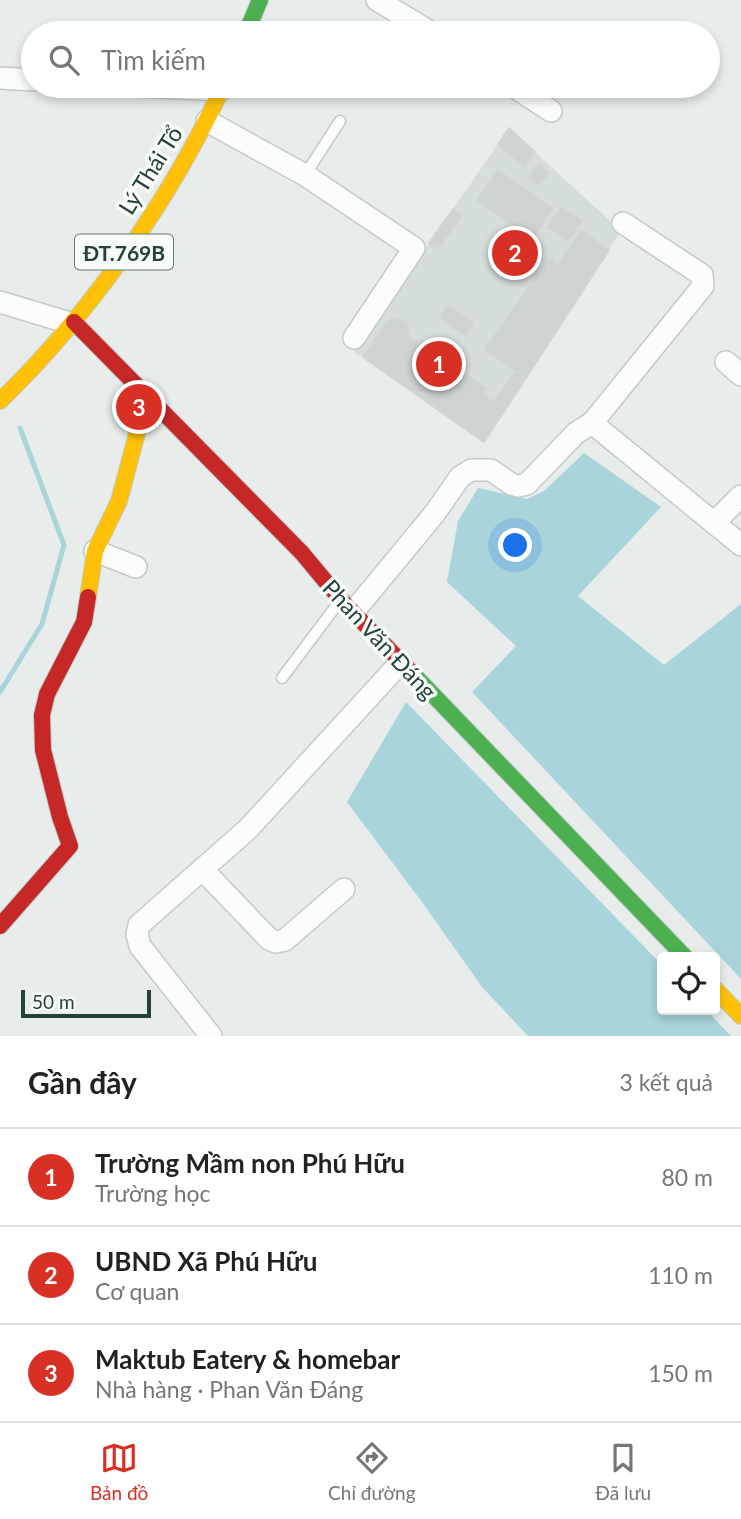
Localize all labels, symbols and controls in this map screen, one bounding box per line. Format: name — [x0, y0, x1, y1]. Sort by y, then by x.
search box — [21, 21, 720, 98]
icon: search — [45, 41, 83, 79]
text: Tìm kiếm — [101, 44, 206, 76]
street label: Lý Thái Tổ — [112, 121, 188, 219]
pin: 2 — [492, 227, 538, 279]
road number: ĐT.769B — [75, 234, 173, 270]
pin: 1 — [416, 338, 462, 390]
pin: 3 — [116, 381, 162, 433]
your location — [498, 528, 532, 562]
street label: Phan Văn Đáng — [317, 573, 443, 705]
map controls — [657, 952, 720, 1015]
button: locate — [657, 952, 720, 1015]
scale bar — [21, 987, 150, 1019]
text: 50 m — [32, 990, 75, 1013]
text: Gần đây — [28, 1064, 137, 1100]
text: 3 kết quả — [619, 1068, 713, 1096]
text: Trường Mầm non Phú Hữu — [95, 1147, 405, 1179]
text: 1 — [44, 1163, 58, 1191]
text: 80 m — [662, 1163, 713, 1191]
text: Trường học — [95, 1179, 211, 1207]
text: UBND Xã Phú Hữu — [95, 1245, 318, 1277]
text: 2 — [44, 1261, 58, 1289]
text: 110 m — [648, 1261, 713, 1289]
text: Cơ quan — [95, 1277, 179, 1305]
text: Maktub Eatery & homebar — [95, 1343, 400, 1375]
text: 3 — [44, 1359, 58, 1387]
text: 150 m — [648, 1359, 713, 1387]
text: Nhà hàng · Phan Văn Đáng — [95, 1375, 363, 1403]
tab: Bản đồ — [90, 1439, 148, 1504]
tab: Chỉ đường — [328, 1439, 416, 1504]
tab: Đã lưu — [595, 1439, 651, 1504]

